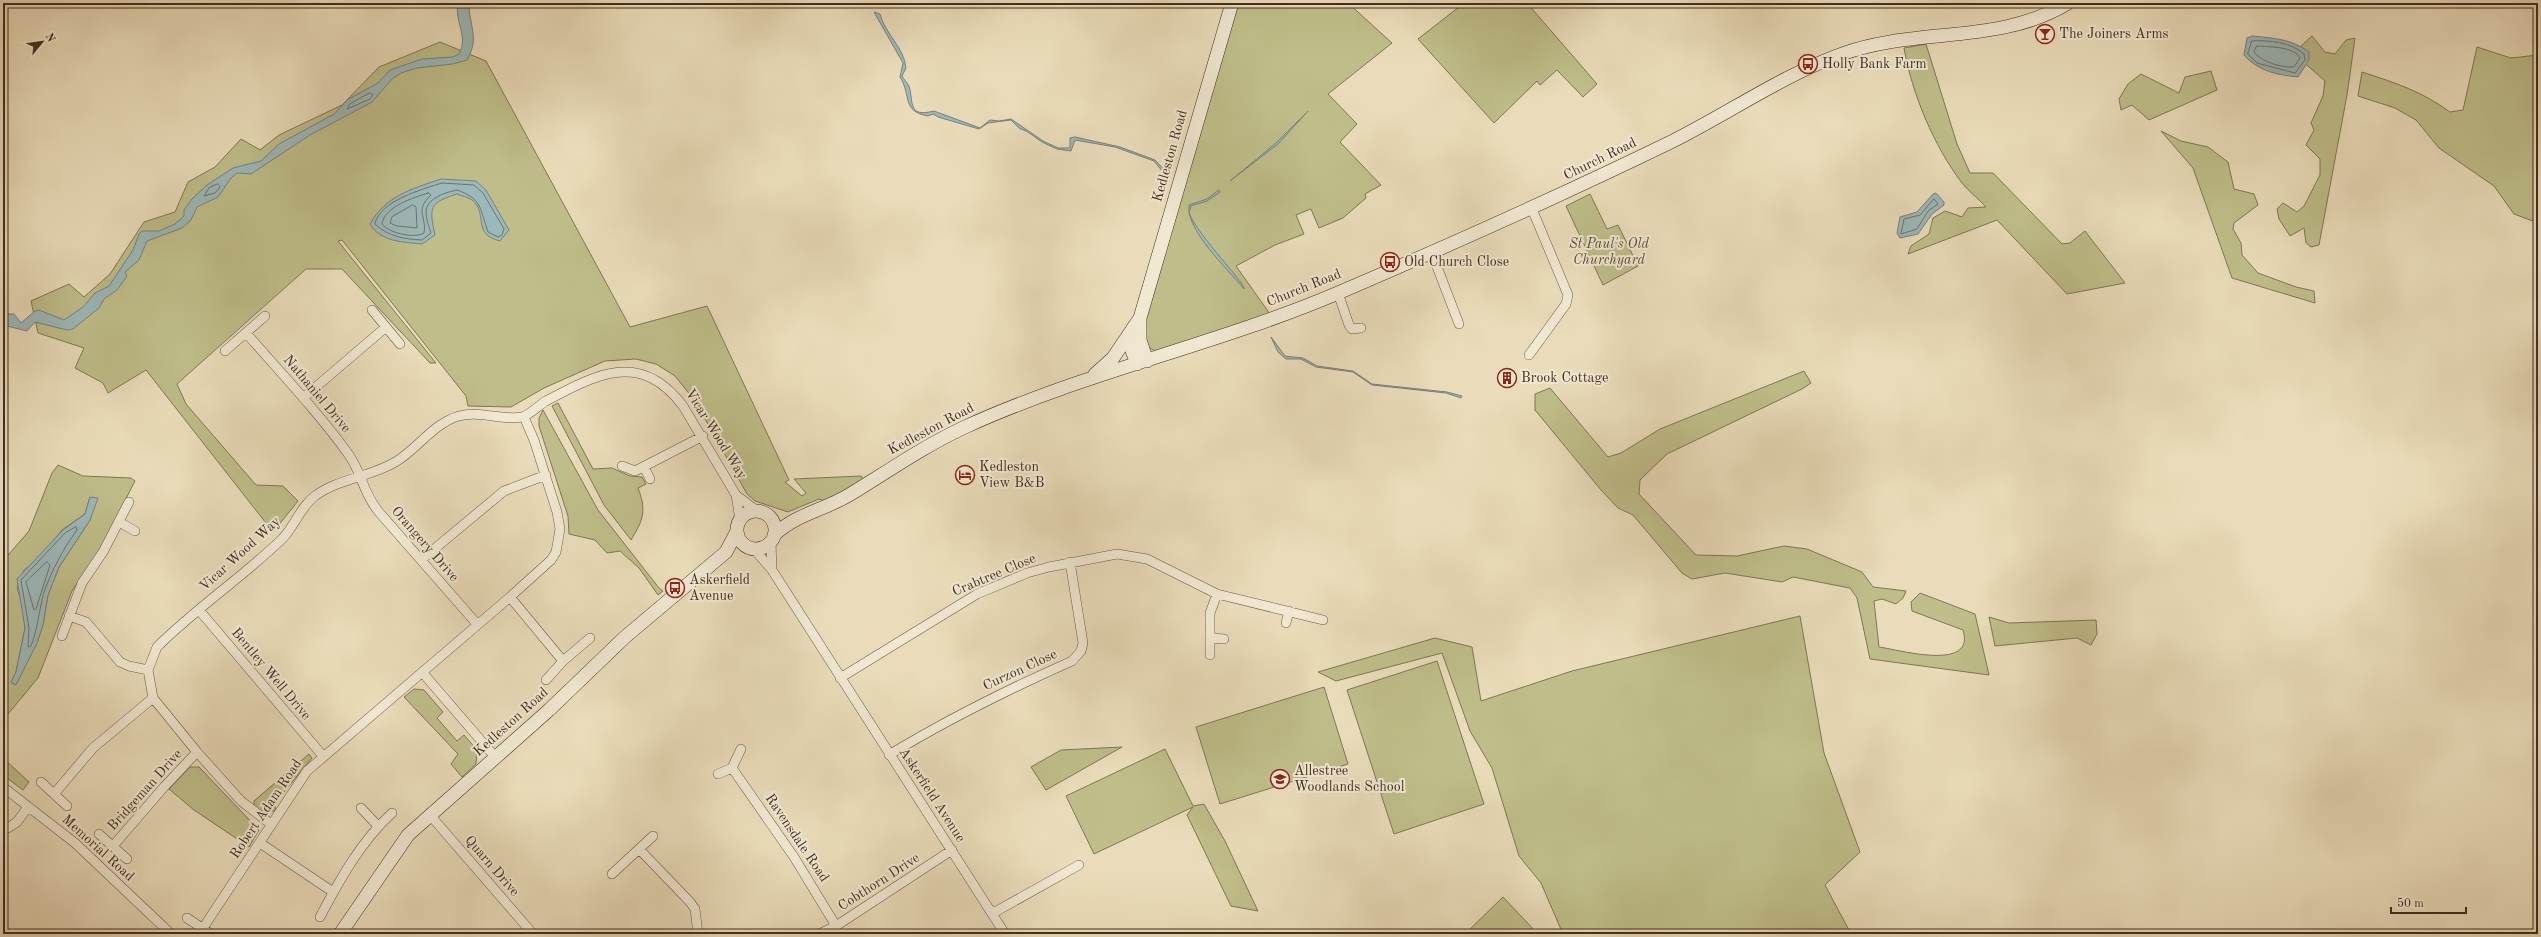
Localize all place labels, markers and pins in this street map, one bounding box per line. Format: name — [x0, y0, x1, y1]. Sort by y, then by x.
bar icon: The Joiners Arms — [2034, 23, 2056, 45]
place label: The Joiners Arms — [2059, 27, 2169, 41]
bus stop icon: Holly Bank Farm — [1797, 53, 1819, 75]
place label: Holly Bank Farm — [1822, 57, 1927, 71]
bus stop icon: Old Church Close — [1379, 251, 1401, 273]
place label: Old Church Close — [1404, 255, 1509, 269]
building icon: Brook Cottage — [1496, 367, 1518, 389]
place label: Brook Cottage — [1521, 371, 1609, 385]
place label: Kedleston View B&B — [979, 460, 1045, 490]
hotel icon: Kedleston View B&B — [954, 464, 976, 486]
place label: Askerfield Avenue — [689, 573, 750, 603]
bus stop icon: Askerfield Avenue — [664, 577, 686, 599]
place label: Allestree Woodlands School — [1294, 764, 1405, 794]
school or university icon: Allestree Woodlands School — [1269, 768, 1291, 790]

